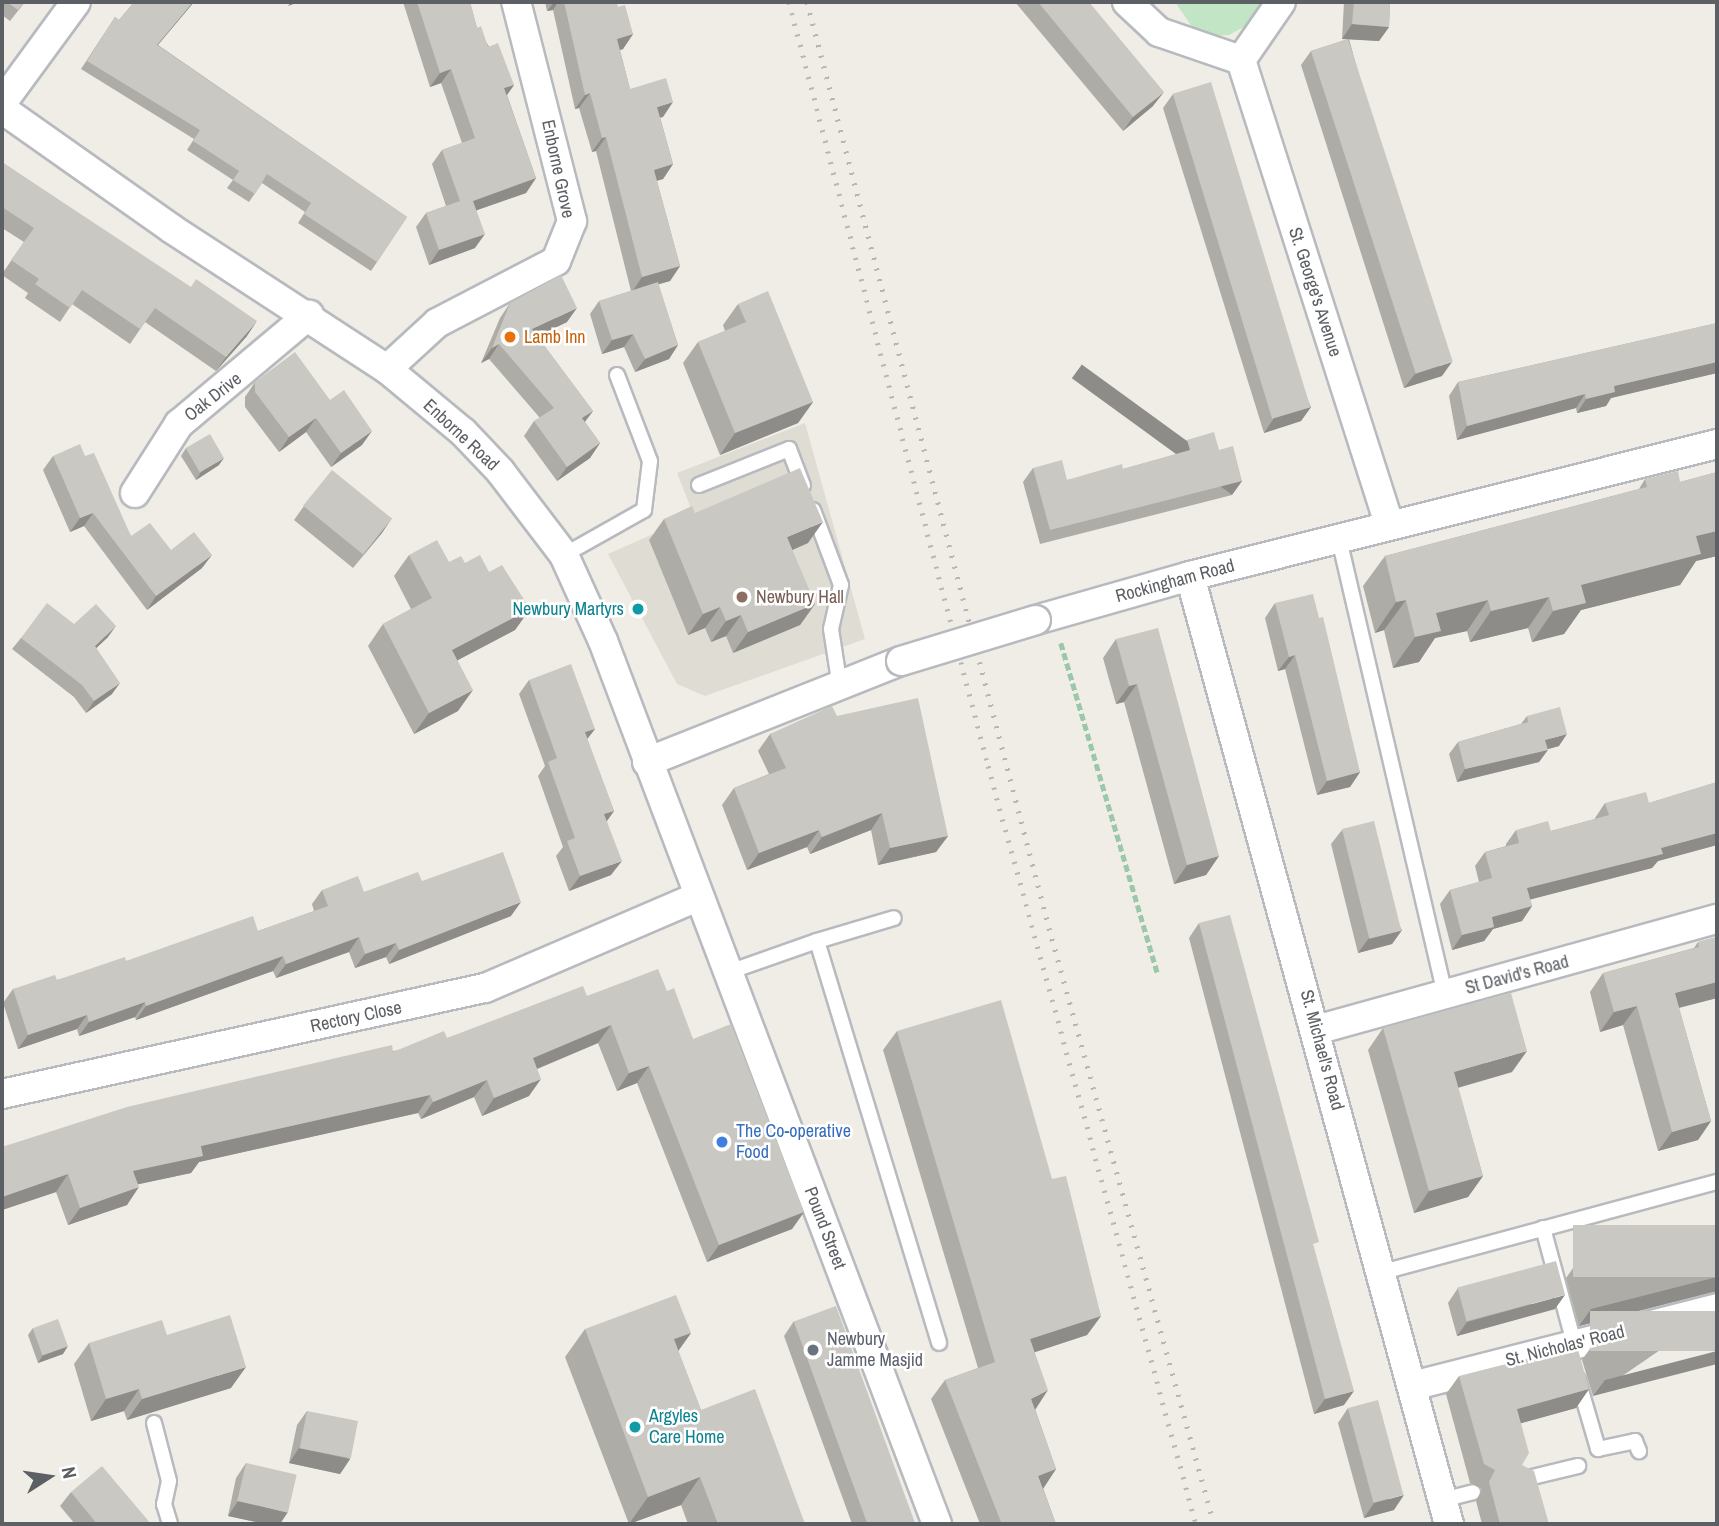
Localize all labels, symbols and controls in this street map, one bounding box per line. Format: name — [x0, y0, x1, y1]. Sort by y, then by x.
street label: Enborne Grove — [537, 118, 579, 220]
street label: St. George's Avenue — [1284, 224, 1346, 360]
place label: Lamb Inn — [524, 326, 586, 348]
marker: Lamb Inn — [502, 329, 518, 345]
street label: Oak Drive — [180, 368, 246, 426]
street label: Enborne Road — [419, 395, 503, 475]
street label: Rockingham Road — [1113, 555, 1237, 607]
place label: Newbury Hall — [756, 586, 844, 608]
marker: Newbury Hall — [734, 589, 750, 605]
place label: Newbury Martyrs — [512, 598, 624, 620]
marker: Newbury Martyrs — [630, 601, 646, 617]
street label: St David's Road — [1463, 951, 1571, 999]
street label: St. Michael's Road — [1296, 988, 1348, 1112]
street label: Rectory Close — [308, 997, 404, 1037]
place label: The Co-operative Food — [736, 1121, 851, 1164]
marker: The Co-operative Food — [714, 1134, 730, 1150]
street label: Pound Street — [799, 1184, 851, 1272]
street label: St. Nicholas' Road — [1503, 1321, 1627, 1371]
place label: Newbury Jamme Masjid — [827, 1329, 923, 1372]
marker: Newbury Jamme Masjid — [805, 1342, 821, 1358]
place label: Argyles Care Home — [649, 1406, 724, 1448]
marker: Argyles Care Home — [627, 1419, 643, 1435]
north arrow — [14, 1442, 84, 1512]
text: N — [56, 1464, 83, 1481]

